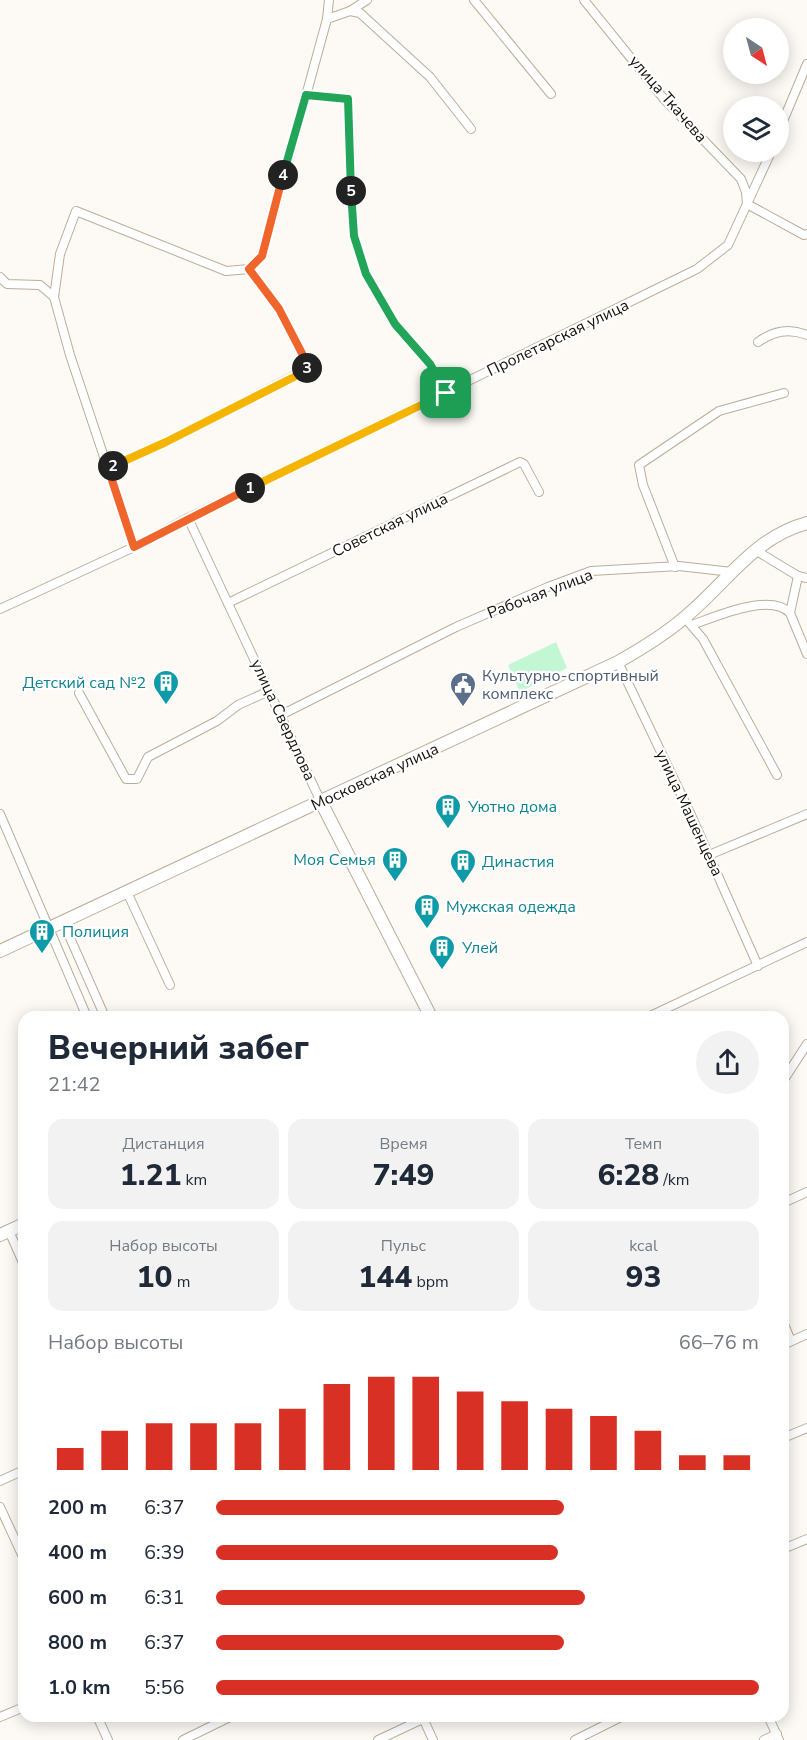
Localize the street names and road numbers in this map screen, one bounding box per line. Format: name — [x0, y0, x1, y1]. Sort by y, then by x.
street label: улица Ткачева — [624, 51, 712, 147]
street label: Пролетарская улица — [483, 294, 633, 382]
street label: Советская улица — [328, 487, 452, 563]
street label: Рабочая улица — [484, 564, 596, 624]
street label: улица Свердлова — [245, 656, 321, 784]
street label: Московская улица — [308, 738, 442, 816]
street label: улица Машенцева — [650, 746, 728, 880]

